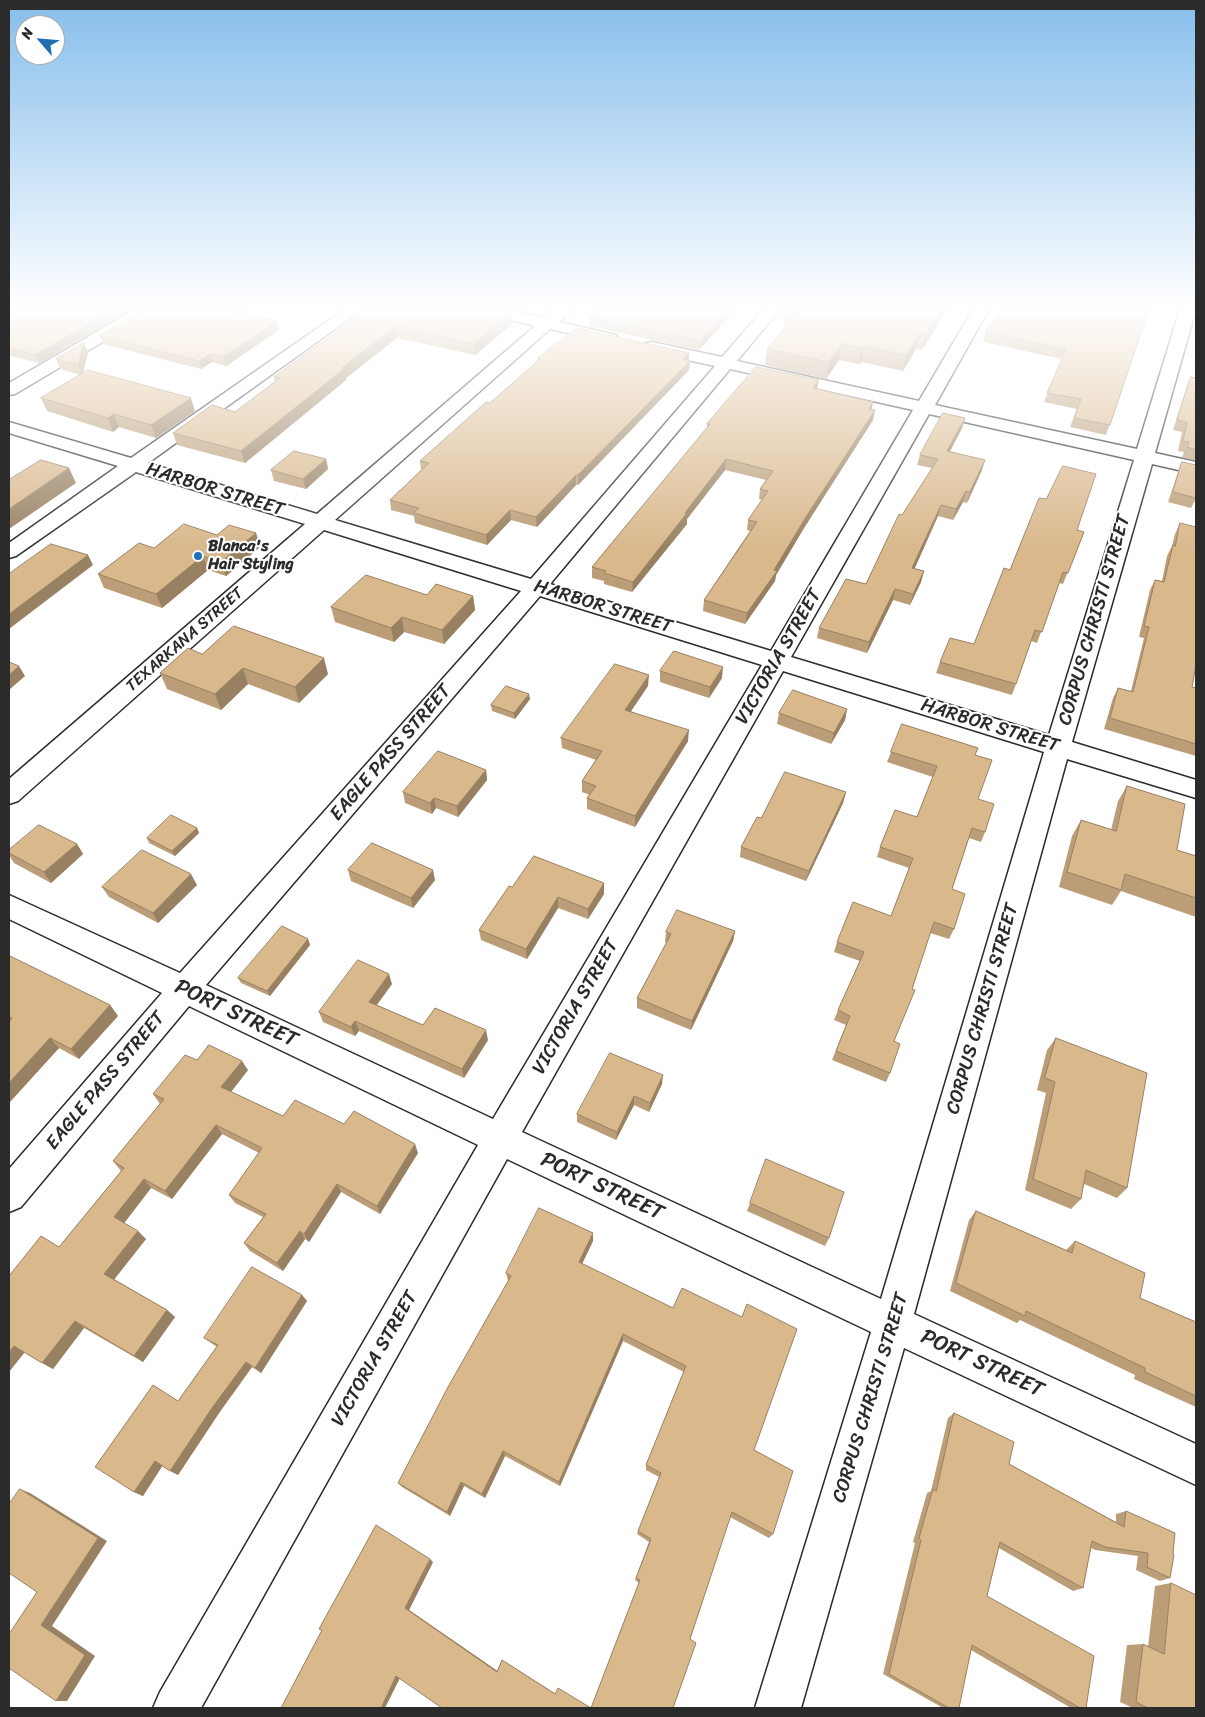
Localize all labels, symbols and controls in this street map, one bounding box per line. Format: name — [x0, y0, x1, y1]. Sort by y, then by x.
north arrow — [15, 15, 65, 65]
text: N — [14, 23, 40, 43]
street label: HARBOR STREET — [143, 458, 287, 522]
street label: CORPUS CHRISTI STREET — [1054, 512, 1136, 728]
place label: Blanca's Hair Styling — [208, 537, 294, 575]
marker: Blanca's Hair Styling — [192, 550, 204, 562]
street label: HARBOR STREET — [531, 575, 675, 639]
street label: TEXARKANA STREET — [122, 584, 248, 696]
street label: VICTORIA STREET — [731, 585, 827, 729]
street label: EAGLE PASS STREET — [326, 680, 456, 826]
street label: HARBOR STREET — [918, 694, 1062, 758]
street label: CORPUS CHRISTI STREET — [942, 901, 1024, 1117]
street label: VICTORIA STREET — [528, 935, 624, 1079]
street label: PORT STREET — [170, 974, 302, 1054]
street label: EAGLE PASS STREET — [42, 1007, 170, 1155]
street label: PORT STREET — [536, 1147, 668, 1227]
street label: VICTORIA STREET — [327, 1287, 423, 1431]
street label: CORPUS CHRISTI STREET — [828, 1290, 914, 1506]
street label: PORT STREET — [916, 1324, 1048, 1404]

